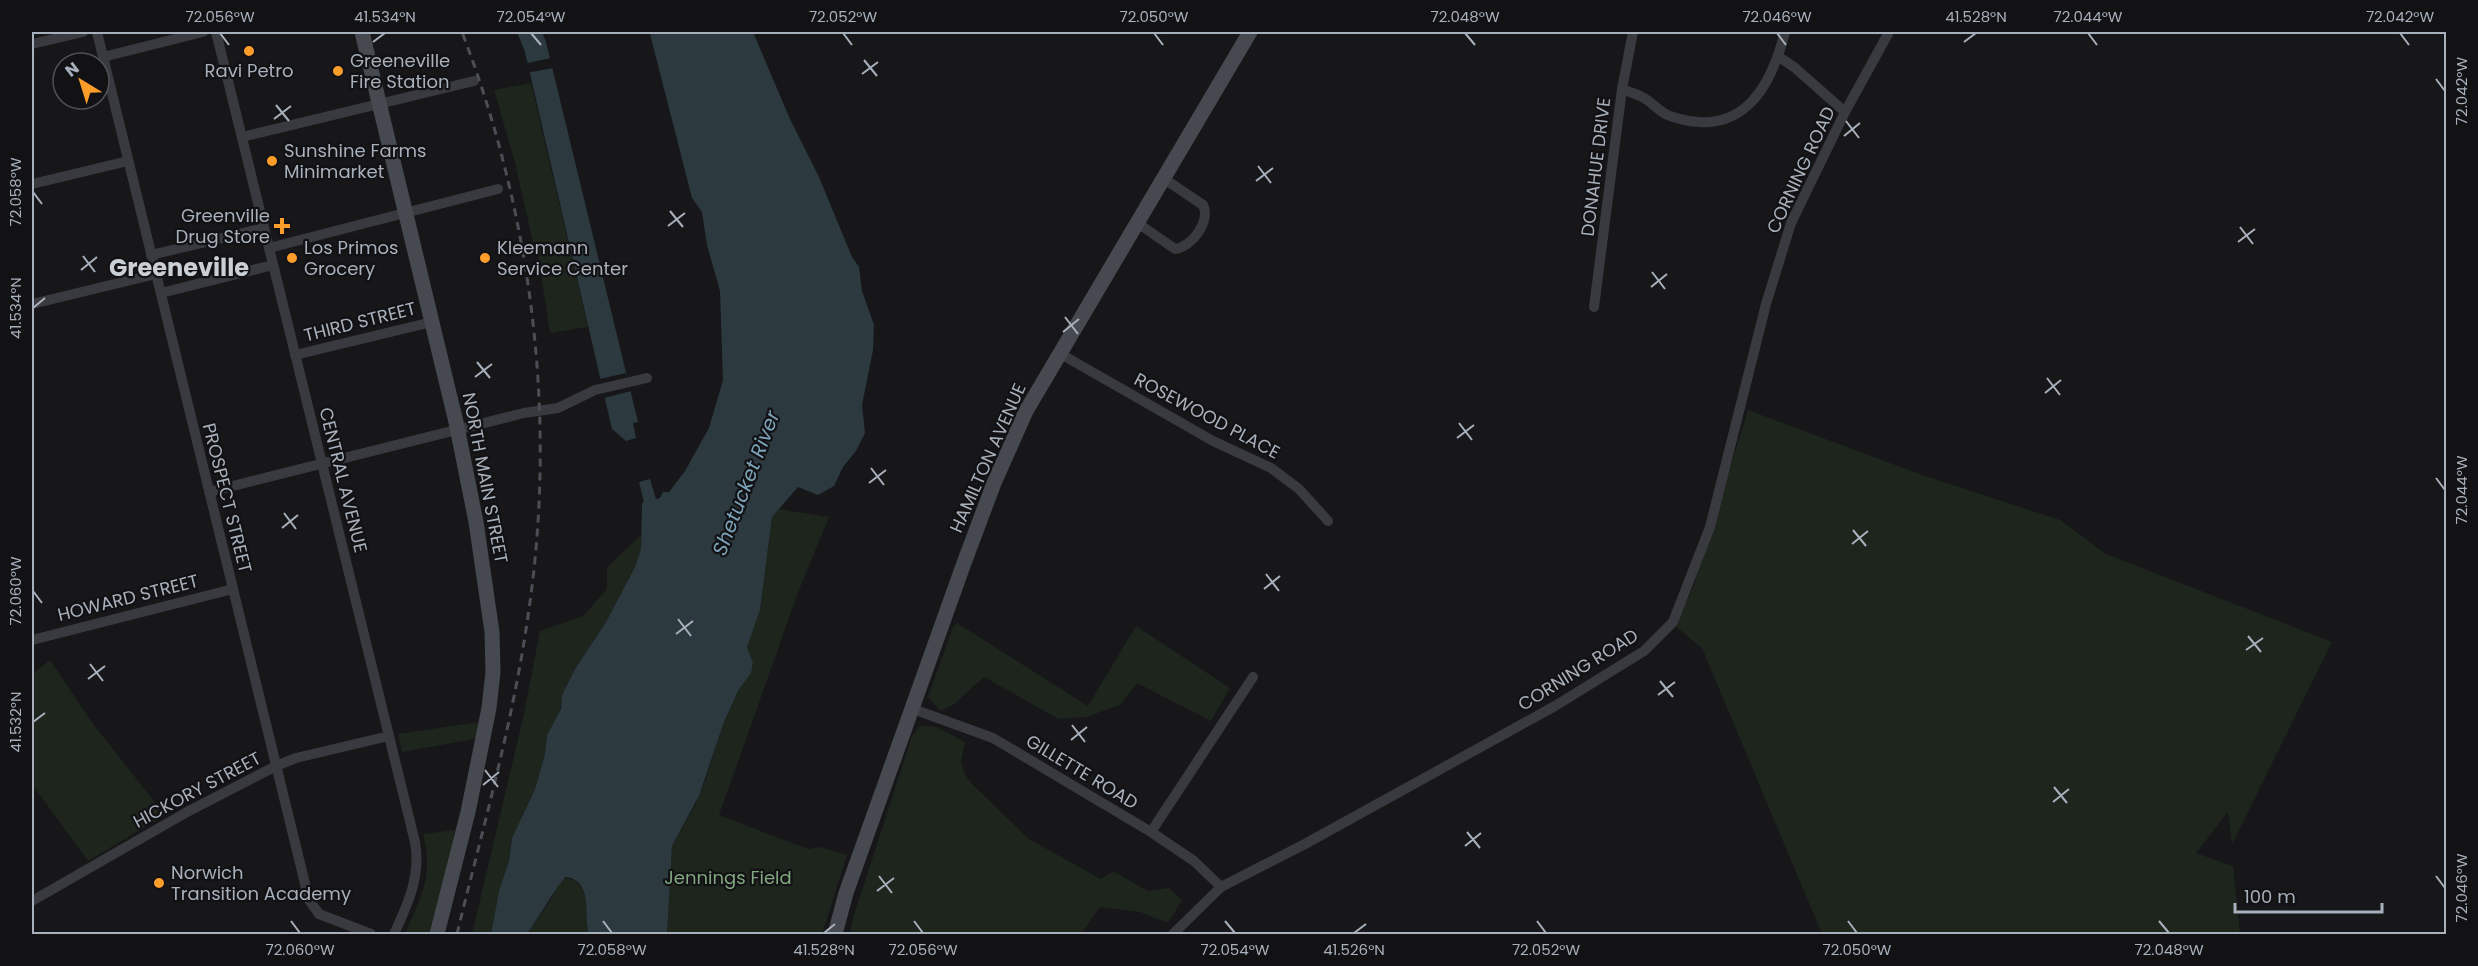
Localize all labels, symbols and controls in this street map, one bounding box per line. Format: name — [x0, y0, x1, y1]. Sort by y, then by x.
text: 72.056°W — [185, 6, 255, 27]
text: 41.534°N — [354, 6, 416, 27]
text: 72.054°W — [496, 6, 566, 27]
text: 72.052°W — [809, 6, 877, 27]
text: 72.050°W — [1119, 6, 1189, 27]
text: 72.048°W — [1430, 6, 1500, 27]
text: 72.046°W — [1742, 6, 1812, 27]
text: 41.528°N — [1945, 6, 2007, 27]
text: 72.044°W — [2053, 6, 2123, 27]
text: 72.042°W — [2366, 6, 2434, 27]
marker: Ravi Petro — [242, 44, 256, 58]
place label: Greeneville Fire Station — [350, 48, 450, 94]
north arrow — [51, 51, 111, 111]
text: N — [60, 57, 84, 82]
text: 72.042°W — [2451, 57, 2472, 125]
place label: Ravi Petro — [205, 58, 293, 83]
marker: Greeneville Fire Station — [331, 64, 345, 78]
street label: DONAHUE DRIVE — [1575, 96, 1616, 238]
street label: CORNING ROAD — [1760, 102, 1841, 237]
place label: Sunshine Farms Minimarket — [284, 138, 426, 184]
marker: Sunshine Farms Minimarket — [265, 154, 279, 168]
text: 72.058°W — [5, 157, 26, 227]
place label: Greenville Drug Store — [176, 203, 270, 249]
marker: Greenville Drug Store — [275, 219, 289, 233]
place label: Los Primos Grocery — [304, 235, 399, 281]
place label: Kleemann Service Center — [497, 235, 628, 281]
district label: Greeneville — [109, 251, 249, 284]
marker: Los Primos Grocery — [285, 251, 299, 265]
marker: Kleemann Service Center — [478, 251, 492, 265]
text: 41.534°N — [5, 277, 26, 339]
street label: THIRD STREET — [301, 295, 419, 348]
street label: ROSEWOOD PLACE — [1130, 367, 1285, 465]
street label: HAMILTON AVENUE — [943, 379, 1032, 537]
street label: NORTH MAIN STREET — [457, 390, 514, 566]
street label: CENTRAL AVENUE — [313, 405, 374, 555]
water label: Shetucket River — [705, 406, 787, 560]
street label: PROSPECT STREET — [197, 420, 258, 576]
text: 72.044°W — [2451, 455, 2472, 525]
text: 72.060°W — [5, 556, 26, 626]
street label: HOWARD STREET — [55, 568, 201, 627]
street label: CORNING ROAD — [1513, 623, 1643, 717]
text: 41.532°N — [5, 692, 26, 752]
street label: GILLETTE ROAD — [1022, 728, 1143, 815]
street label: HICKORY STREET — [128, 745, 265, 834]
text: 72.046°W — [2451, 853, 2472, 923]
place label: Norwich Transition Academy — [171, 860, 351, 906]
park label: Jennings Field — [664, 865, 792, 890]
marker: Norwich Transition Academy — [152, 876, 166, 890]
scale bar — [2235, 876, 2382, 914]
text: 100 m — [2244, 884, 2296, 909]
text: 72.060°W — [265, 939, 335, 960]
text: 72.058°W — [577, 939, 647, 960]
text: 41.528°N — [793, 939, 855, 960]
text: 72.056°W — [888, 939, 958, 960]
text: 72.054°W — [1200, 939, 1270, 960]
text: 41.526°N — [1323, 939, 1385, 960]
text: 72.052°W — [1512, 939, 1580, 960]
text: 72.050°W — [1822, 939, 1892, 960]
text: 72.048°W — [2134, 939, 2204, 960]

